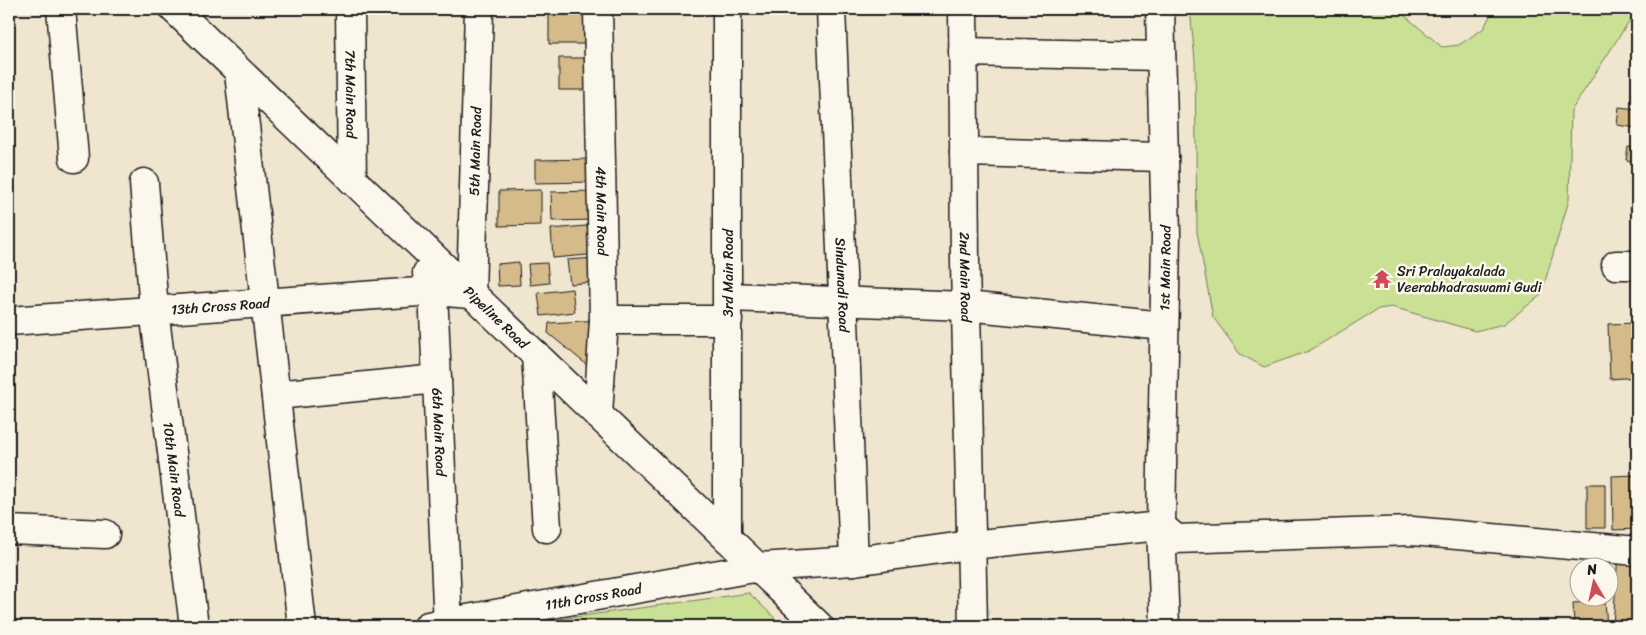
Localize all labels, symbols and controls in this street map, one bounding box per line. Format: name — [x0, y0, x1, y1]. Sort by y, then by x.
street label: 7th Main Road — [337, 50, 364, 140]
street label: 5th Main Road — [462, 105, 489, 196]
street label: 4th Main Road — [588, 166, 615, 257]
street label: 1st Main Road — [1152, 223, 1179, 311]
street label: 3rd Main Road — [716, 227, 741, 317]
street label: 2nd Main Road — [952, 232, 978, 324]
street label: Sindunadi Road — [828, 237, 857, 334]
place label: Sri Pralayakalada Veerabhadraswami Gudi — [1397, 259, 1543, 300]
temple icon: Sri Pralayakalada Veerabhadraswami Gudi — [1371, 268, 1393, 290]
street label: Pipeline Road — [457, 280, 536, 357]
street label: 13th Cross Road — [170, 290, 272, 322]
street label: 6th Main Road — [424, 387, 453, 478]
street label: 10th Main Road — [155, 420, 192, 520]
text: N — [1584, 557, 1599, 583]
north arrow — [1568, 558, 1618, 608]
street label: 11th Cross Road — [543, 576, 645, 618]

